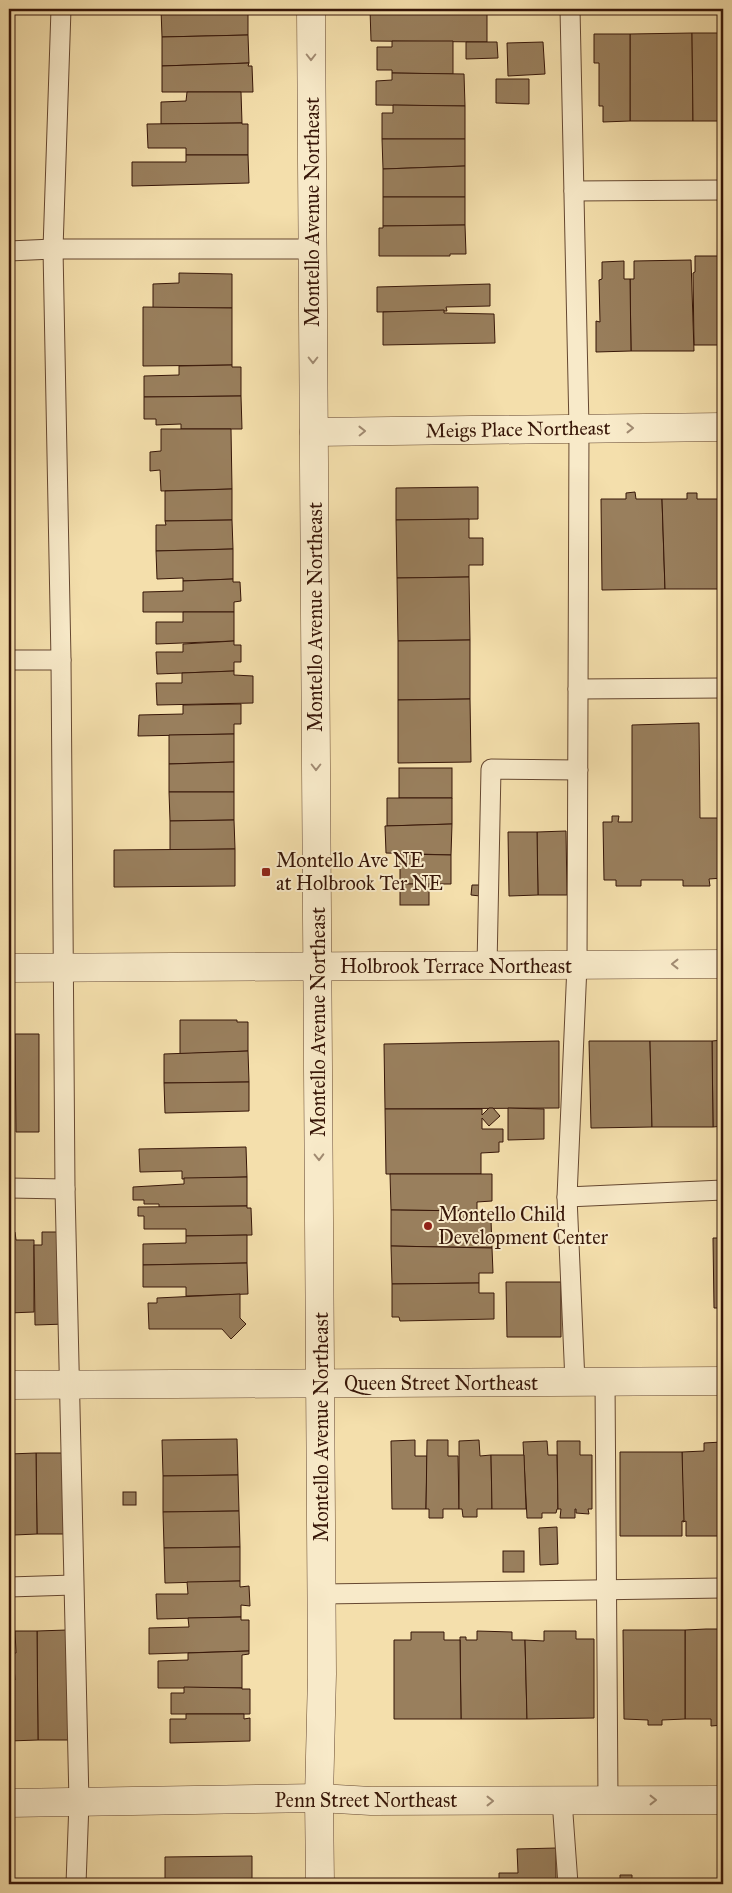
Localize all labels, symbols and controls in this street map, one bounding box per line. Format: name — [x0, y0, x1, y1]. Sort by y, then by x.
one-way arrow — [306, 54, 316, 62]
street label: Montello Avenue Northeast — [300, 97, 324, 327]
one-way arrow — [308, 356, 318, 364]
street label: Meigs Place Northeast — [425, 415, 611, 444]
one-way arrow — [626, 423, 634, 433]
one-way arrow — [359, 425, 367, 436]
street label: Montello Avenue Northeast — [303, 502, 327, 732]
one-way arrow — [311, 764, 321, 772]
place label: Montello Ave NE at Holbrook Ter NE — [276, 848, 443, 895]
marker: Montello Ave NE at Holbrook Ter NE — [260, 866, 272, 878]
street label: Montello Avenue Northeast — [306, 907, 330, 1137]
street label: Holbrook Terrace Northeast — [340, 954, 572, 978]
one-way arrow — [670, 959, 678, 969]
one-way arrow — [314, 1154, 324, 1162]
place label: Montello Child Development Center — [438, 1202, 608, 1249]
marker: Montello Child Development Center — [422, 1220, 434, 1232]
street label: Montello Avenue Northeast — [309, 1312, 333, 1542]
street label: Queen Street Northeast — [344, 1371, 538, 1395]
street label: Penn Street Northeast — [275, 1788, 457, 1812]
one-way arrow — [650, 1795, 657, 1805]
one-way arrow — [487, 1796, 495, 1806]

